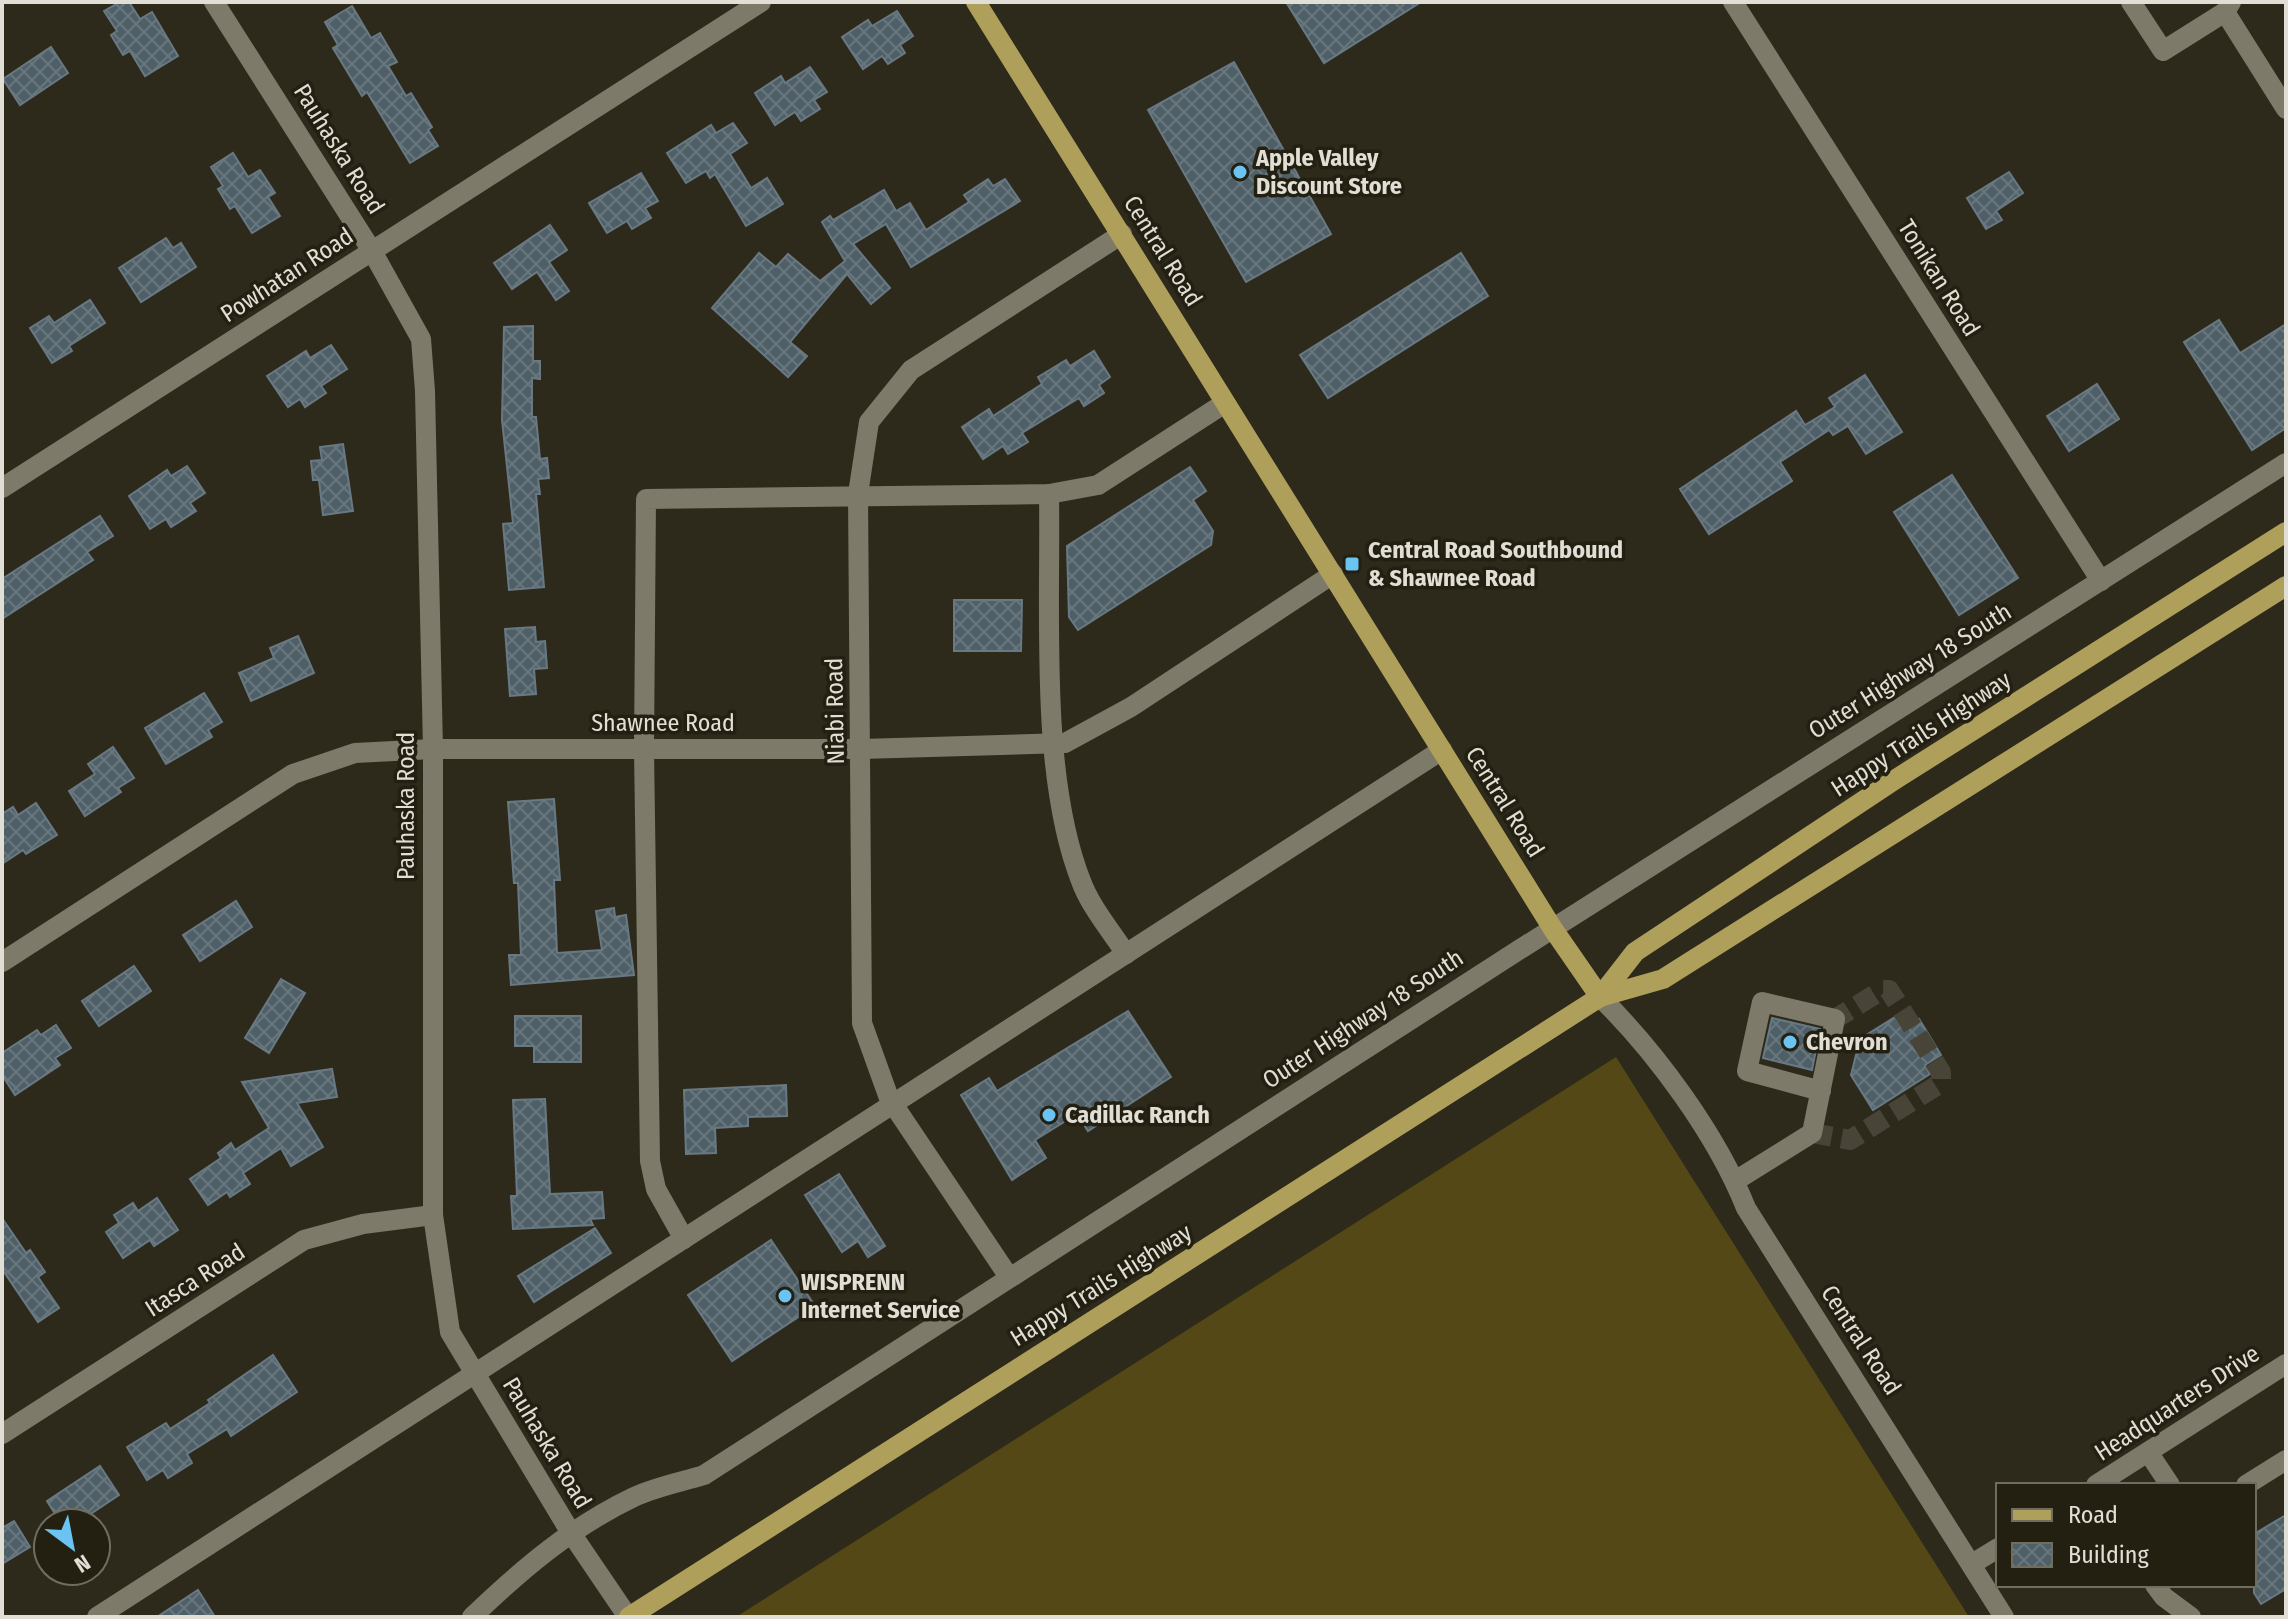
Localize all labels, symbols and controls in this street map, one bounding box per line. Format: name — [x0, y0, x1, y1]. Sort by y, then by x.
street label: Pauhaska Road — [288, 79, 390, 219]
place label: Apple Valley Discount Store — [1255, 144, 1402, 200]
marker: Apple Valley Discount Store — [1231, 163, 1249, 181]
street label: Central Road — [1118, 191, 1208, 311]
street label: Tonikan Road — [1892, 215, 1986, 341]
street label: Powhatan Road — [216, 222, 358, 328]
place label: Central Road Southbound & Shawnee Road — [1368, 536, 1623, 592]
marker: Central Road Southbound & Shawnee Road — [1343, 555, 1361, 573]
street label: Outer Highway 18 South — [1804, 597, 2016, 745]
street label: Niabi Road — [820, 657, 850, 765]
street label: Happy Trails Highway — [1826, 665, 2016, 802]
street label: Shawnee Road — [591, 709, 735, 737]
street label: Pauhaska Road — [392, 732, 420, 880]
street label: Central Road — [1460, 742, 1550, 862]
street label: Outer Highway 18 South — [1258, 944, 1468, 1094]
place label: Chevron — [1806, 1028, 1888, 1056]
marker: Chevron — [1781, 1033, 1799, 1051]
place label: Cadillac Ranch — [1065, 1101, 1210, 1129]
marker: Cadillac Ranch — [1040, 1106, 1058, 1124]
street label: Happy Trails Highway — [1005, 1218, 1197, 1352]
street label: Itasca Road — [140, 1237, 250, 1323]
place label: WISPRENN Internet Service — [801, 1268, 960, 1324]
street label: Central Road — [1815, 1280, 1907, 1400]
marker: WISPRENN Internet Service — [776, 1287, 794, 1305]
street label: Headquarters Drive — [2090, 1339, 2264, 1467]
street label: Pauhaska Road — [497, 1372, 597, 1514]
legend — [1996, 1483, 2256, 1587]
text: Road — [2068, 1501, 2118, 1529]
north arrow — [32, 1507, 112, 1587]
text: Building — [2068, 1541, 2150, 1569]
text: N — [70, 1549, 95, 1578]

